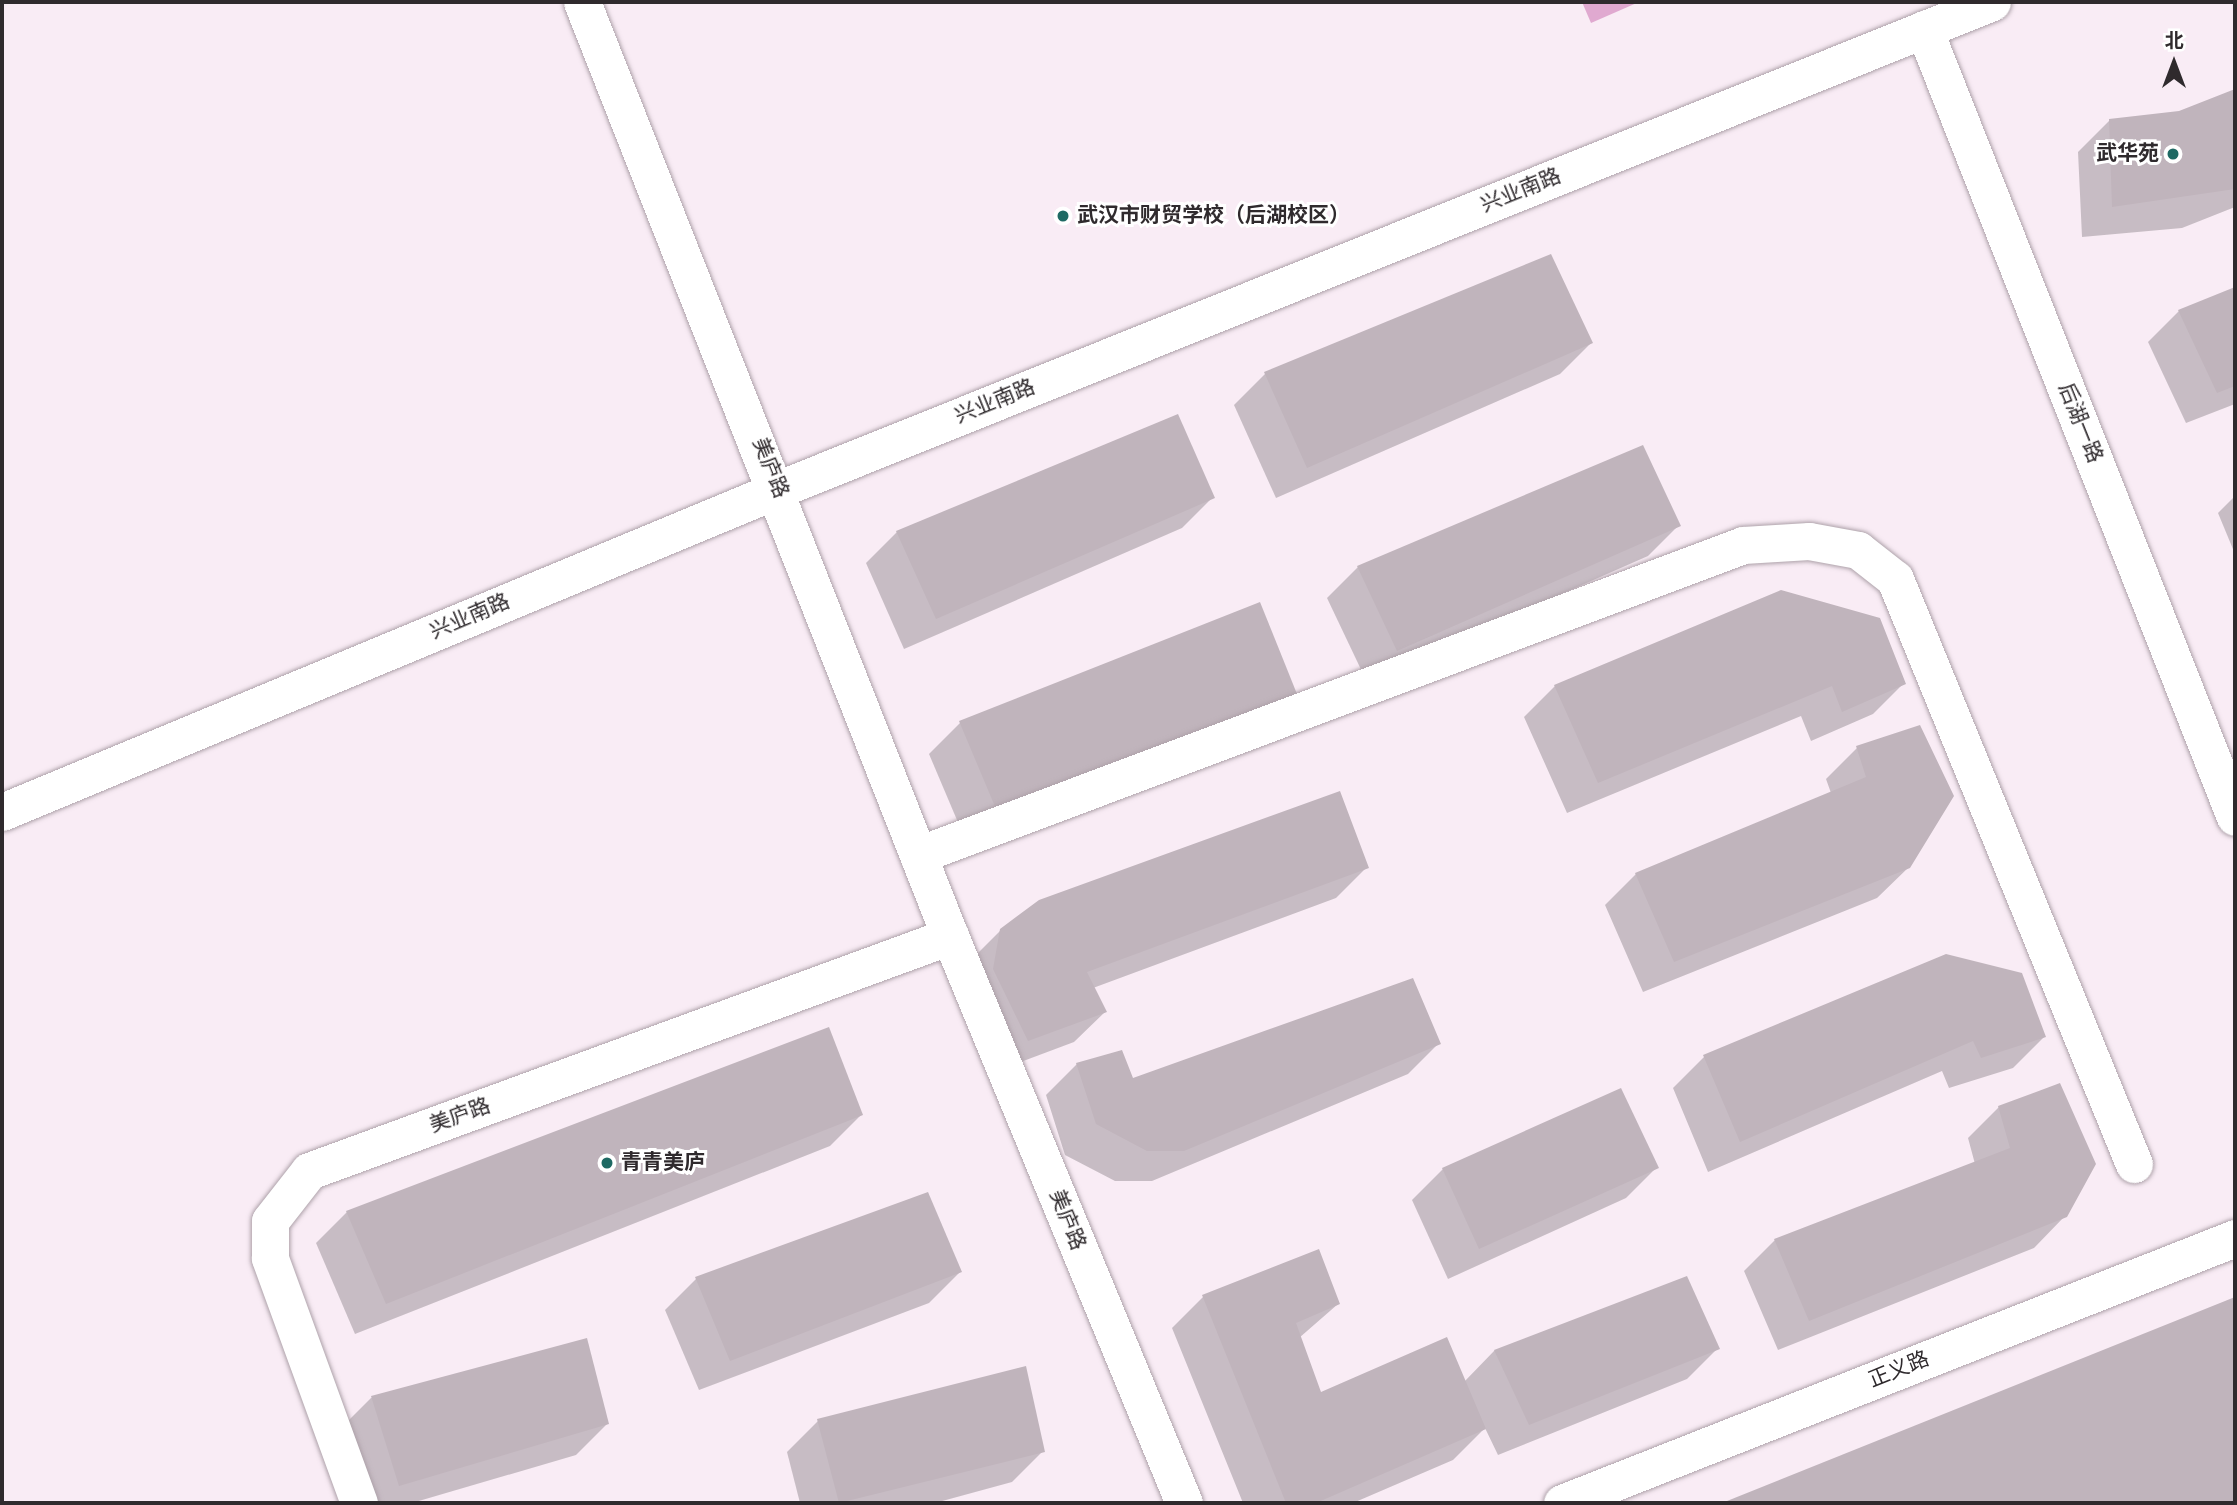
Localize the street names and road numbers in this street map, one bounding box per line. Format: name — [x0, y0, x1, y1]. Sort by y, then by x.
street label: 兴业南路 — [1477, 164, 1565, 218]
street label: 兴业南路 — [951, 375, 1039, 429]
street label: 后湖一路 — [2053, 379, 2107, 467]
street label: 美庐路 — [747, 434, 793, 502]
street label: 兴业南路 — [426, 589, 514, 645]
street label: 美庐路 — [426, 1093, 494, 1139]
street label: 美庐路 — [1044, 1186, 1090, 1254]
street label: 正义路 — [1865, 1347, 1933, 1393]

